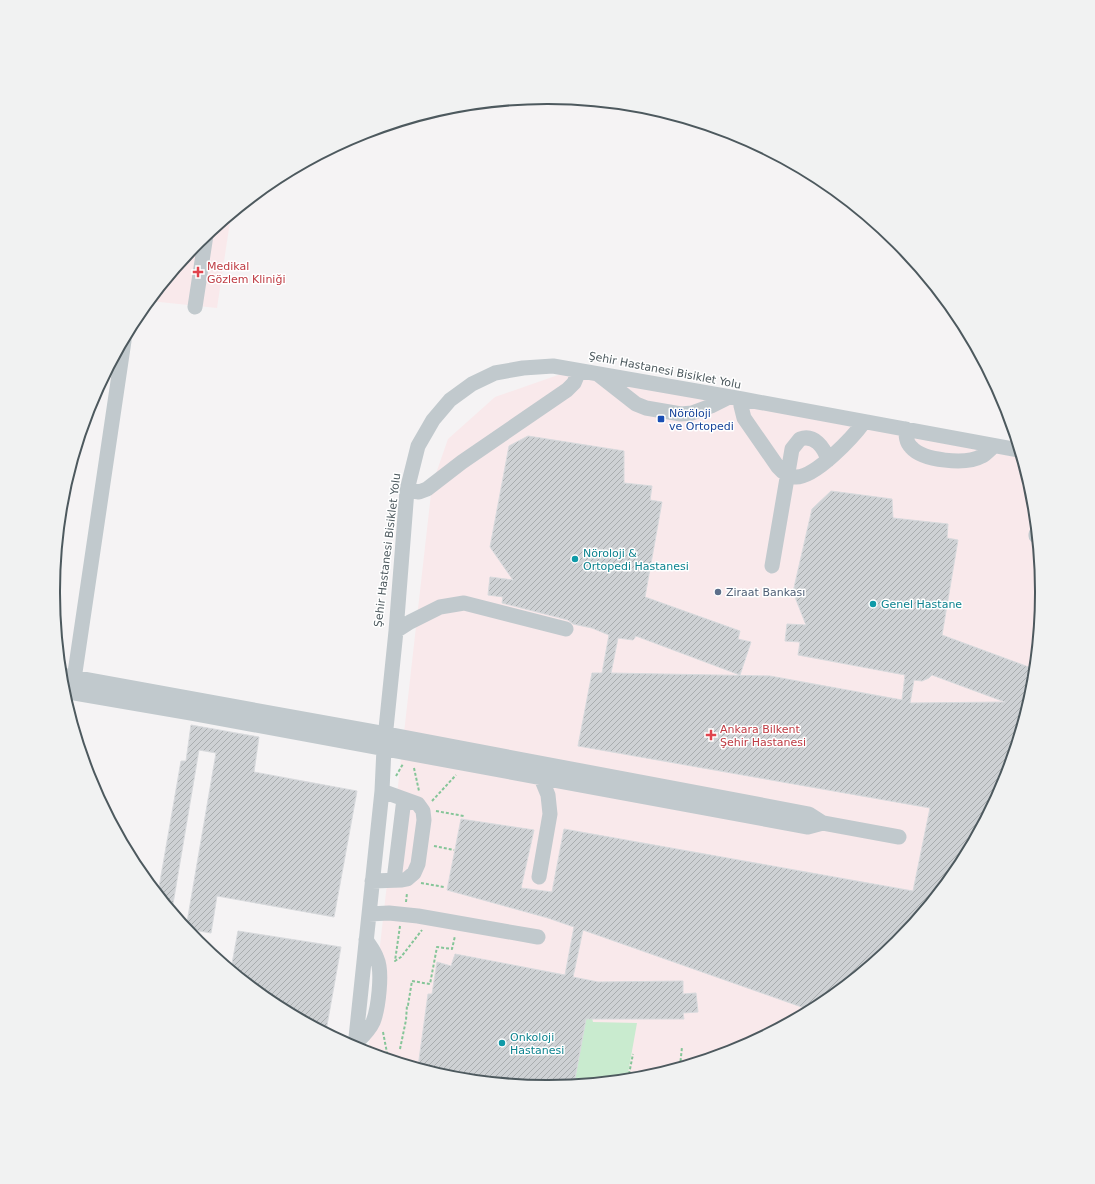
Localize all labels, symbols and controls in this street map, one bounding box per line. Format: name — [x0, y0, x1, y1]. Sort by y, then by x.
place label: Medikal Gözlem Kliniği — [207, 260, 285, 286]
marker: Medikal Gözlem Kliniği — [192, 266, 204, 278]
street label: Şehir Hastanesi Bisiklet Yolu — [588, 349, 742, 392]
place label: Nöröloji ve Ortopedi — [669, 407, 734, 433]
marker: Nöröloji ve Ortopedi — [656, 414, 666, 424]
street label: Şehir Hastanesi Bisiklet Yolu — [372, 472, 403, 628]
place label: Nöroloji & Ortopedi Hastanesi — [583, 547, 689, 573]
marker: Nöroloji & Ortopedi Hastanesi — [570, 554, 580, 564]
place label: Ziraat Bankası — [726, 586, 805, 599]
marker: Ziraat Bankası — [713, 587, 723, 597]
place label: Genel Hastane — [881, 598, 962, 611]
marker: Genel Hastane — [868, 599, 878, 609]
place label: Ankara Bilkent Şehir Hastanesi — [720, 723, 806, 749]
marker: Ankara Bilkent Şehir Hastanesi — [705, 729, 717, 741]
place label: Onkoloji Hastanesi — [510, 1031, 564, 1057]
marker: Onkoloji Hastanesi — [497, 1038, 507, 1048]

